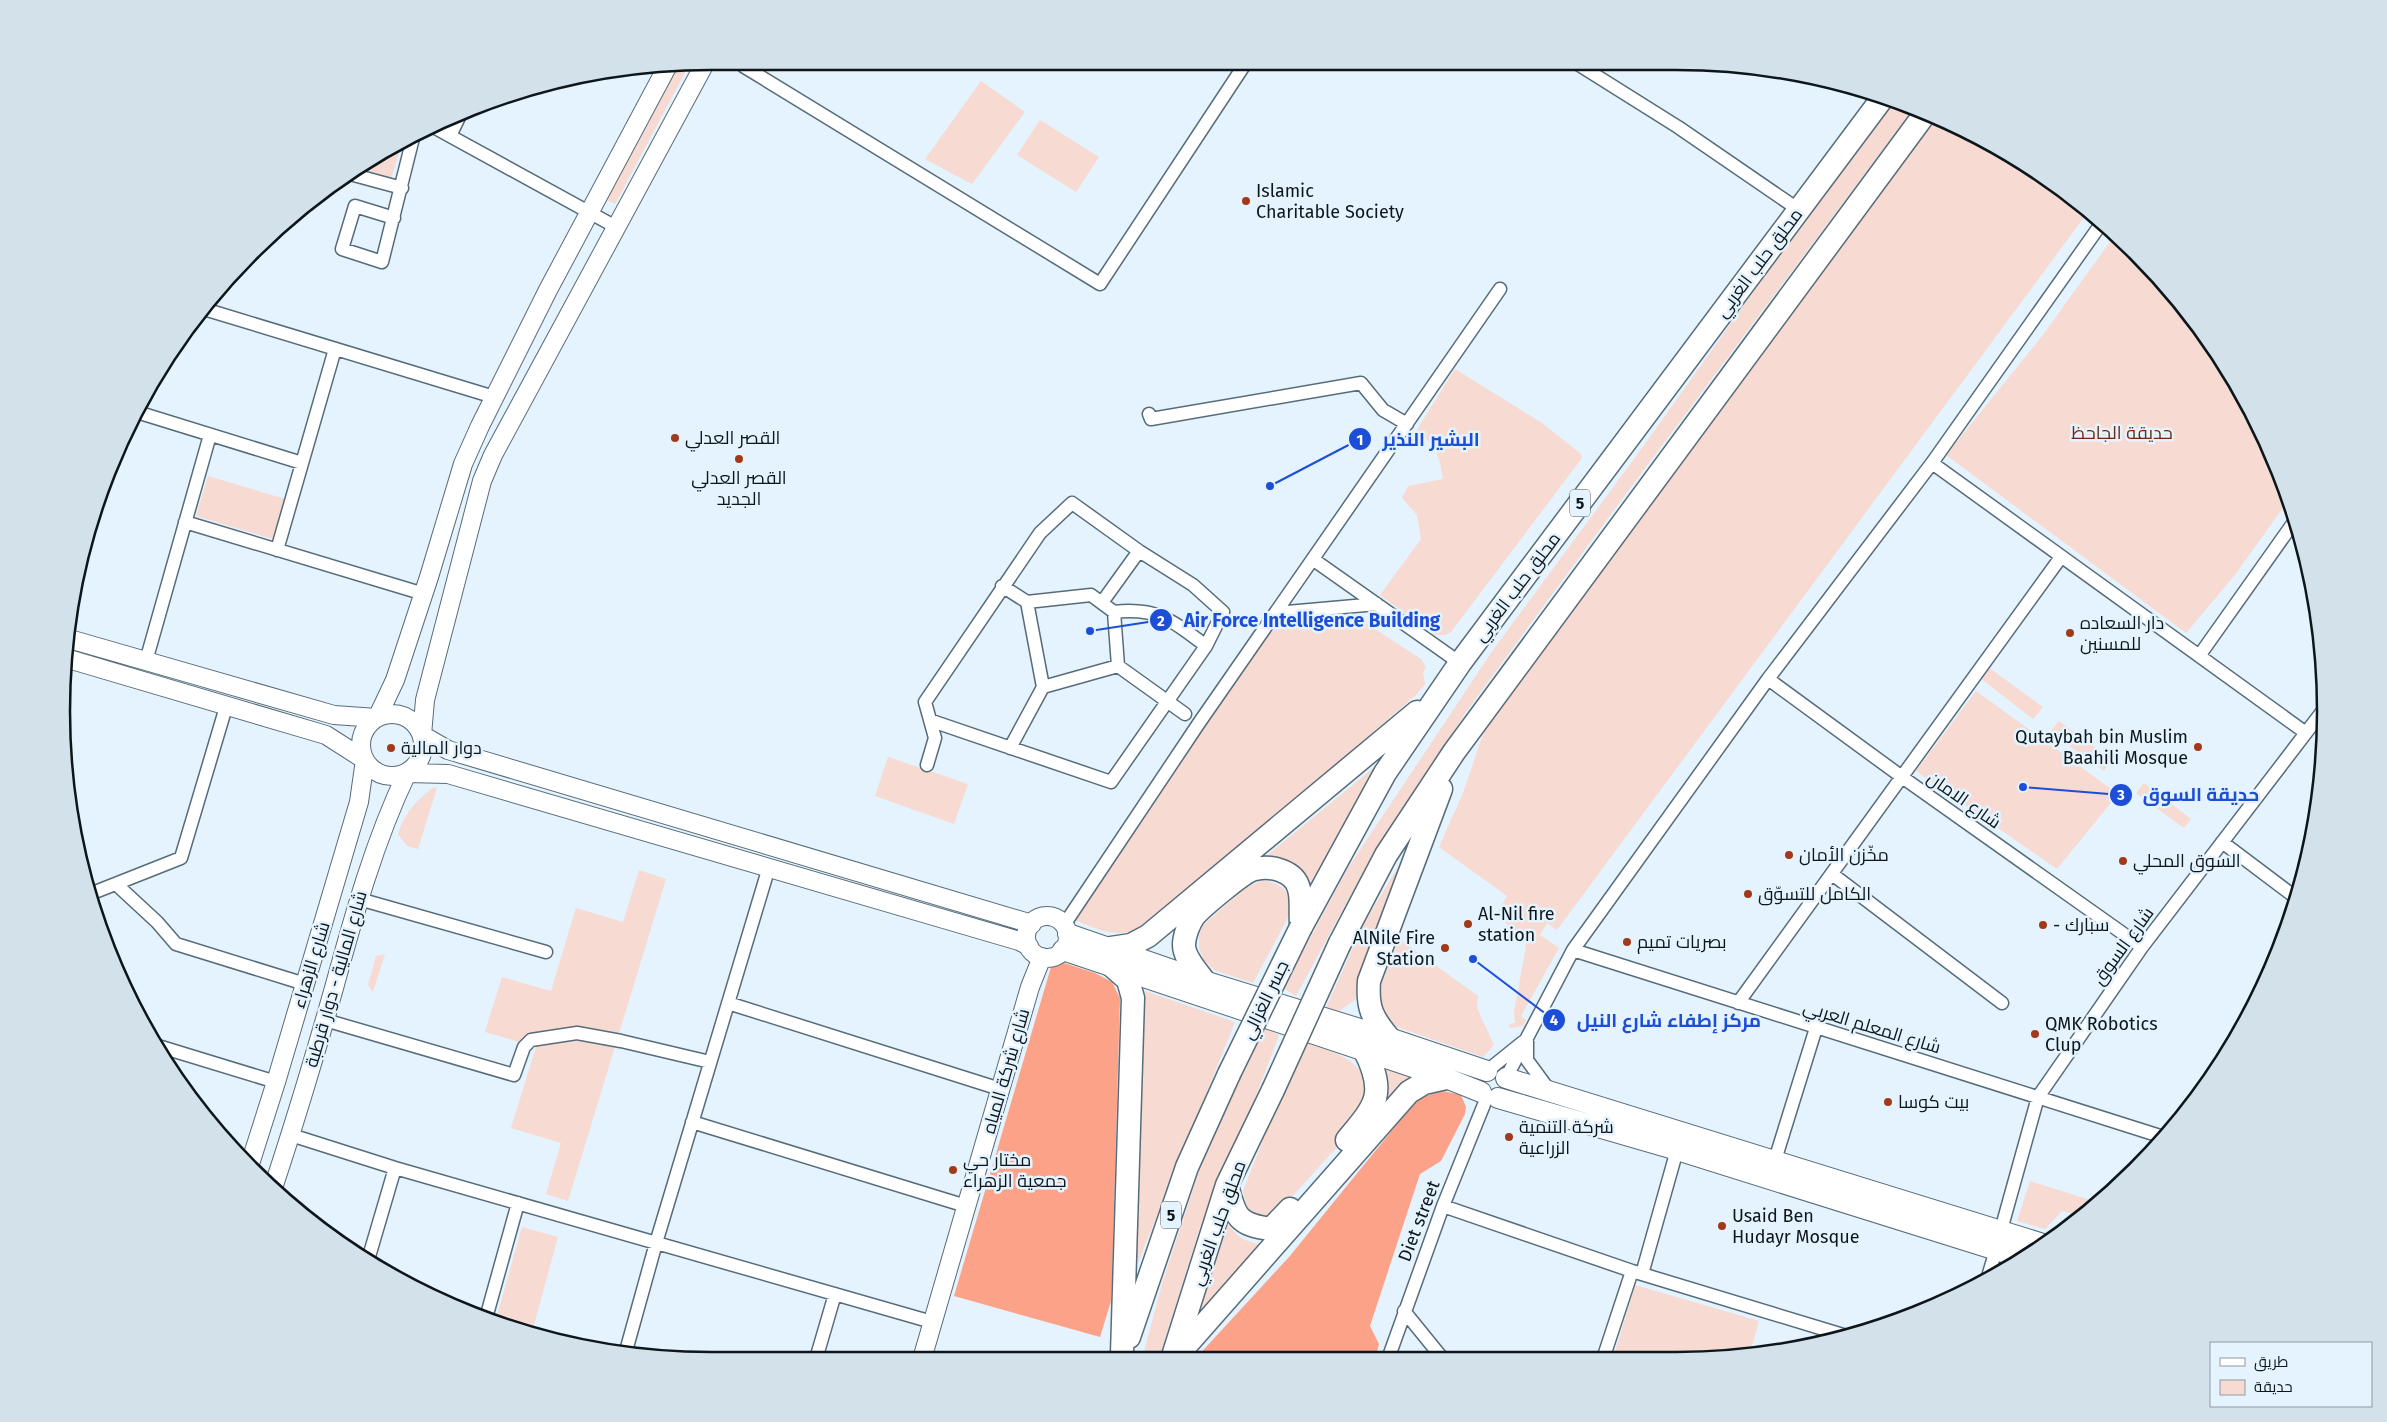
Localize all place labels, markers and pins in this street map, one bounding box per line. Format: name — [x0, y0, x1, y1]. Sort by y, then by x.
place label: Islamic Charitable Society — [1256, 180, 1404, 223]
marker: Islamic Charitable Society — [1240, 195, 1252, 207]
callout: البشير النذير — [1347, 422, 1490, 456]
place label: القصر العدلي — [685, 427, 780, 452]
marker: القصر العدلي — [669, 432, 681, 444]
marker: القصر العدلي الجديد — [733, 453, 745, 465]
place label: القصر العدلي الجديد — [691, 467, 787, 510]
callout: Air Force Intelligence Building — [1149, 603, 1450, 637]
place label: دار السعاده للمسنين — [2080, 612, 2164, 655]
marker: دار السعاده للمسنين — [2064, 627, 2076, 639]
place label: Qutaybah bin Muslim Baahili Mosque — [2015, 726, 2188, 769]
place label: دوار المالية — [401, 737, 482, 759]
marker: Qutaybah bin Muslim Baahili Mosque — [2192, 741, 2204, 753]
marker: دوار المالية — [385, 742, 397, 754]
callout: حديقة السوق — [2108, 778, 2269, 812]
place label: مخّزن الأمان — [1799, 844, 1889, 866]
marker: مخّزن الأمان — [1783, 849, 1795, 861]
place label: السوق المحلي — [2133, 850, 2241, 875]
marker: السوق المحلي — [2117, 855, 2129, 867]
place label: الكامل للتسوّق — [1758, 883, 1871, 906]
marker: الكامل للتسوّق — [1742, 888, 1754, 900]
place label: Al-Nil fire station — [1478, 903, 1555, 946]
place label: - سبارك — [2053, 914, 2109, 936]
marker: Al-Nil fire station — [1462, 918, 1474, 930]
marker: - سبارك — [2037, 919, 2049, 931]
place label: AlNile Fire Station — [1353, 927, 1435, 970]
place label: بصريات تميم — [1637, 931, 1727, 954]
marker: بصريات تميم — [1621, 936, 1633, 948]
marker: AlNile Fire Station — [1439, 942, 1451, 954]
callout: مركز إطفاء شارع النيل — [1542, 1003, 1771, 1037]
place label: QMK Robotics Clup — [2045, 1013, 2158, 1056]
marker: QMK Robotics Clup — [2029, 1028, 2041, 1040]
place label: بيت كوسا — [1898, 1091, 1969, 1113]
marker: بيت كوسا — [1882, 1096, 1894, 1108]
place label: شركة التنمية الزراعية — [1519, 1116, 1614, 1159]
marker: شركة التنمية الزراعية — [1503, 1131, 1515, 1143]
place label: مختار حي جمعية الزهراء — [963, 1149, 1067, 1192]
marker: مختار حي جمعية الزهراء — [947, 1164, 959, 1176]
place label: Usaid Ben Hudayr Mosque — [1732, 1205, 1860, 1248]
marker: Usaid Ben Hudayr Mosque — [1716, 1220, 1728, 1232]

